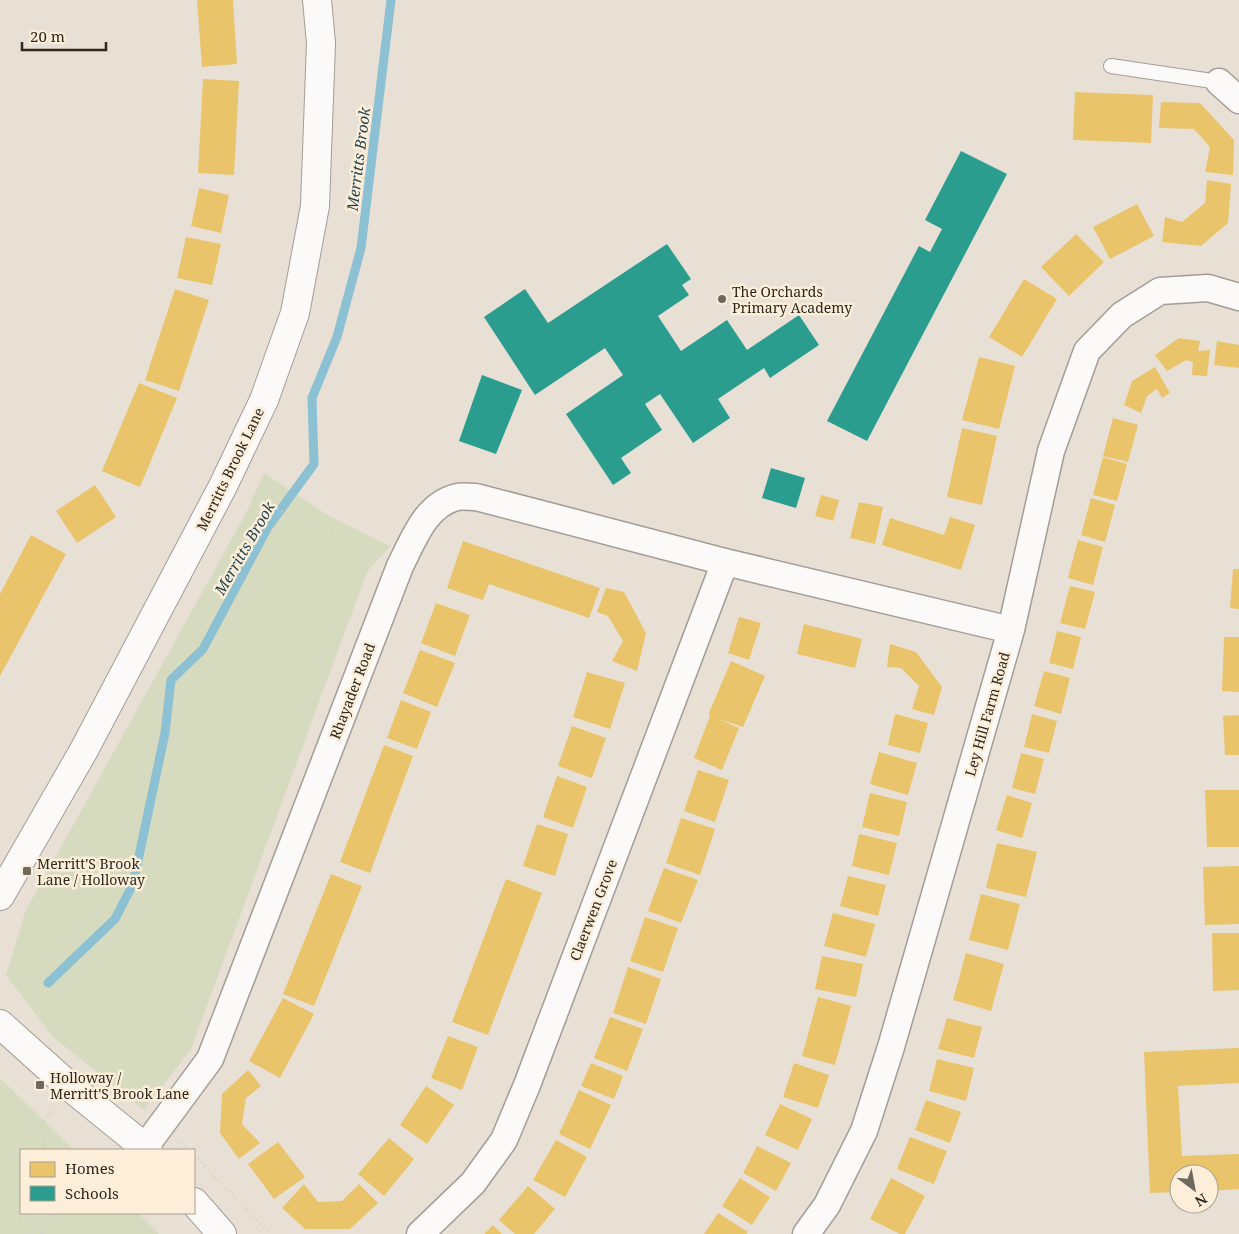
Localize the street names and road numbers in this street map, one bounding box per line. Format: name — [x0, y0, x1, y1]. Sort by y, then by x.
street label: Merritts Brook Lane — [192, 404, 268, 534]
street label: Rhayader Road — [325, 640, 379, 742]
street label: Ley Hill Farm Road — [960, 649, 1014, 778]
street label: Claerwen Grove — [565, 856, 621, 964]

